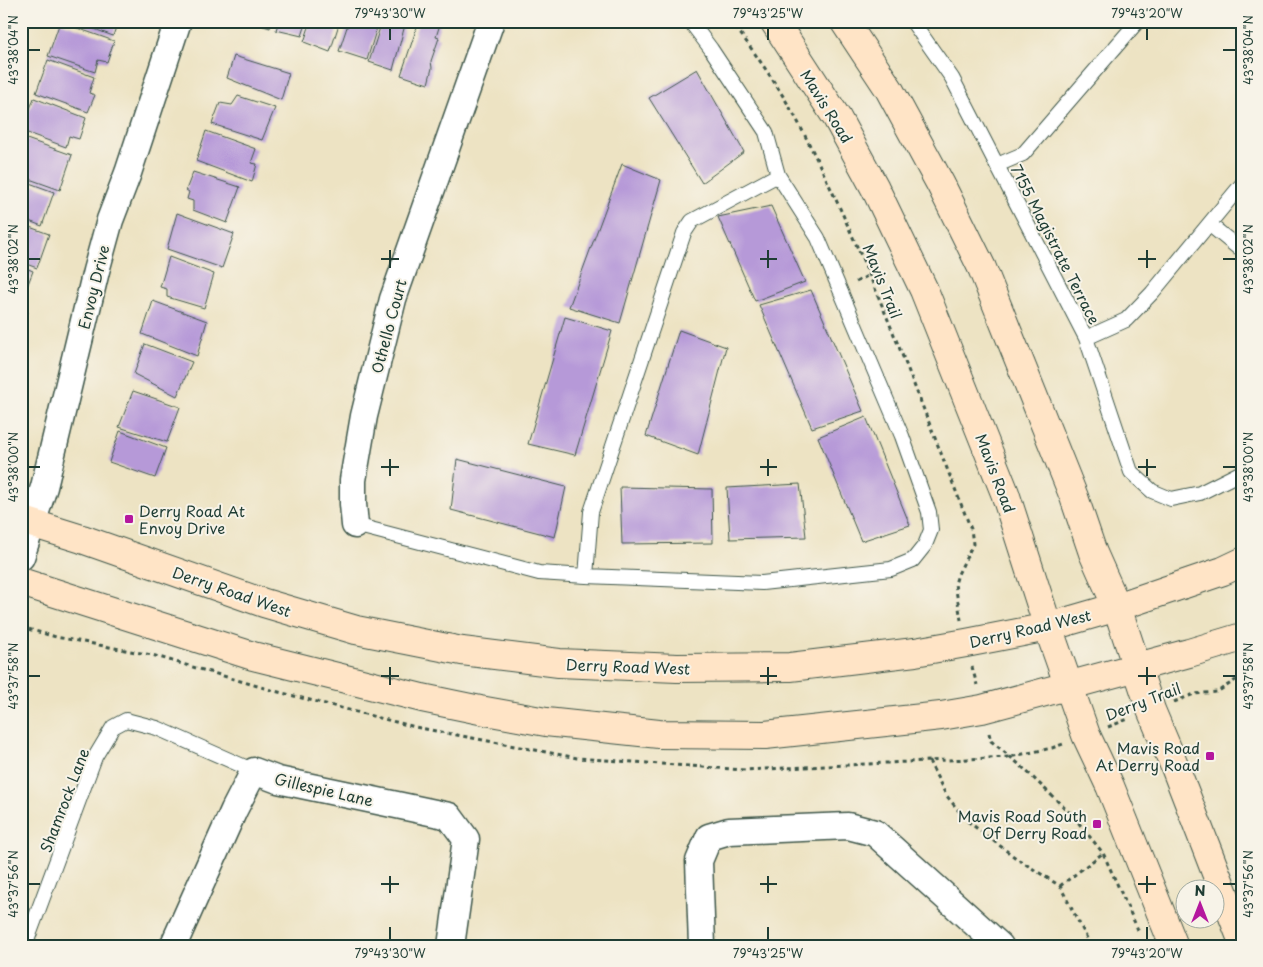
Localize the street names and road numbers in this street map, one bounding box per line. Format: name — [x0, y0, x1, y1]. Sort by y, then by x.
street label: Mavis Road — [795, 65, 859, 147]
street label: 7155 Magistrate Terrace — [1006, 160, 1106, 328]
street label: Mavis Trail — [858, 240, 908, 322]
street label: Envoy Drive — [71, 242, 115, 332]
street label: Othello Court — [364, 276, 412, 376]
street label: Mavis Road — [970, 430, 1022, 516]
street label: Derry Road West — [170, 560, 294, 622]
street label: Derry Road West — [967, 603, 1093, 653]
street label: Derry Road West — [566, 652, 690, 680]
street label: Derry Trail — [1102, 676, 1184, 726]
street label: Shamrock Lane — [34, 745, 94, 855]
street label: Gillespie Lane — [272, 766, 376, 812]

